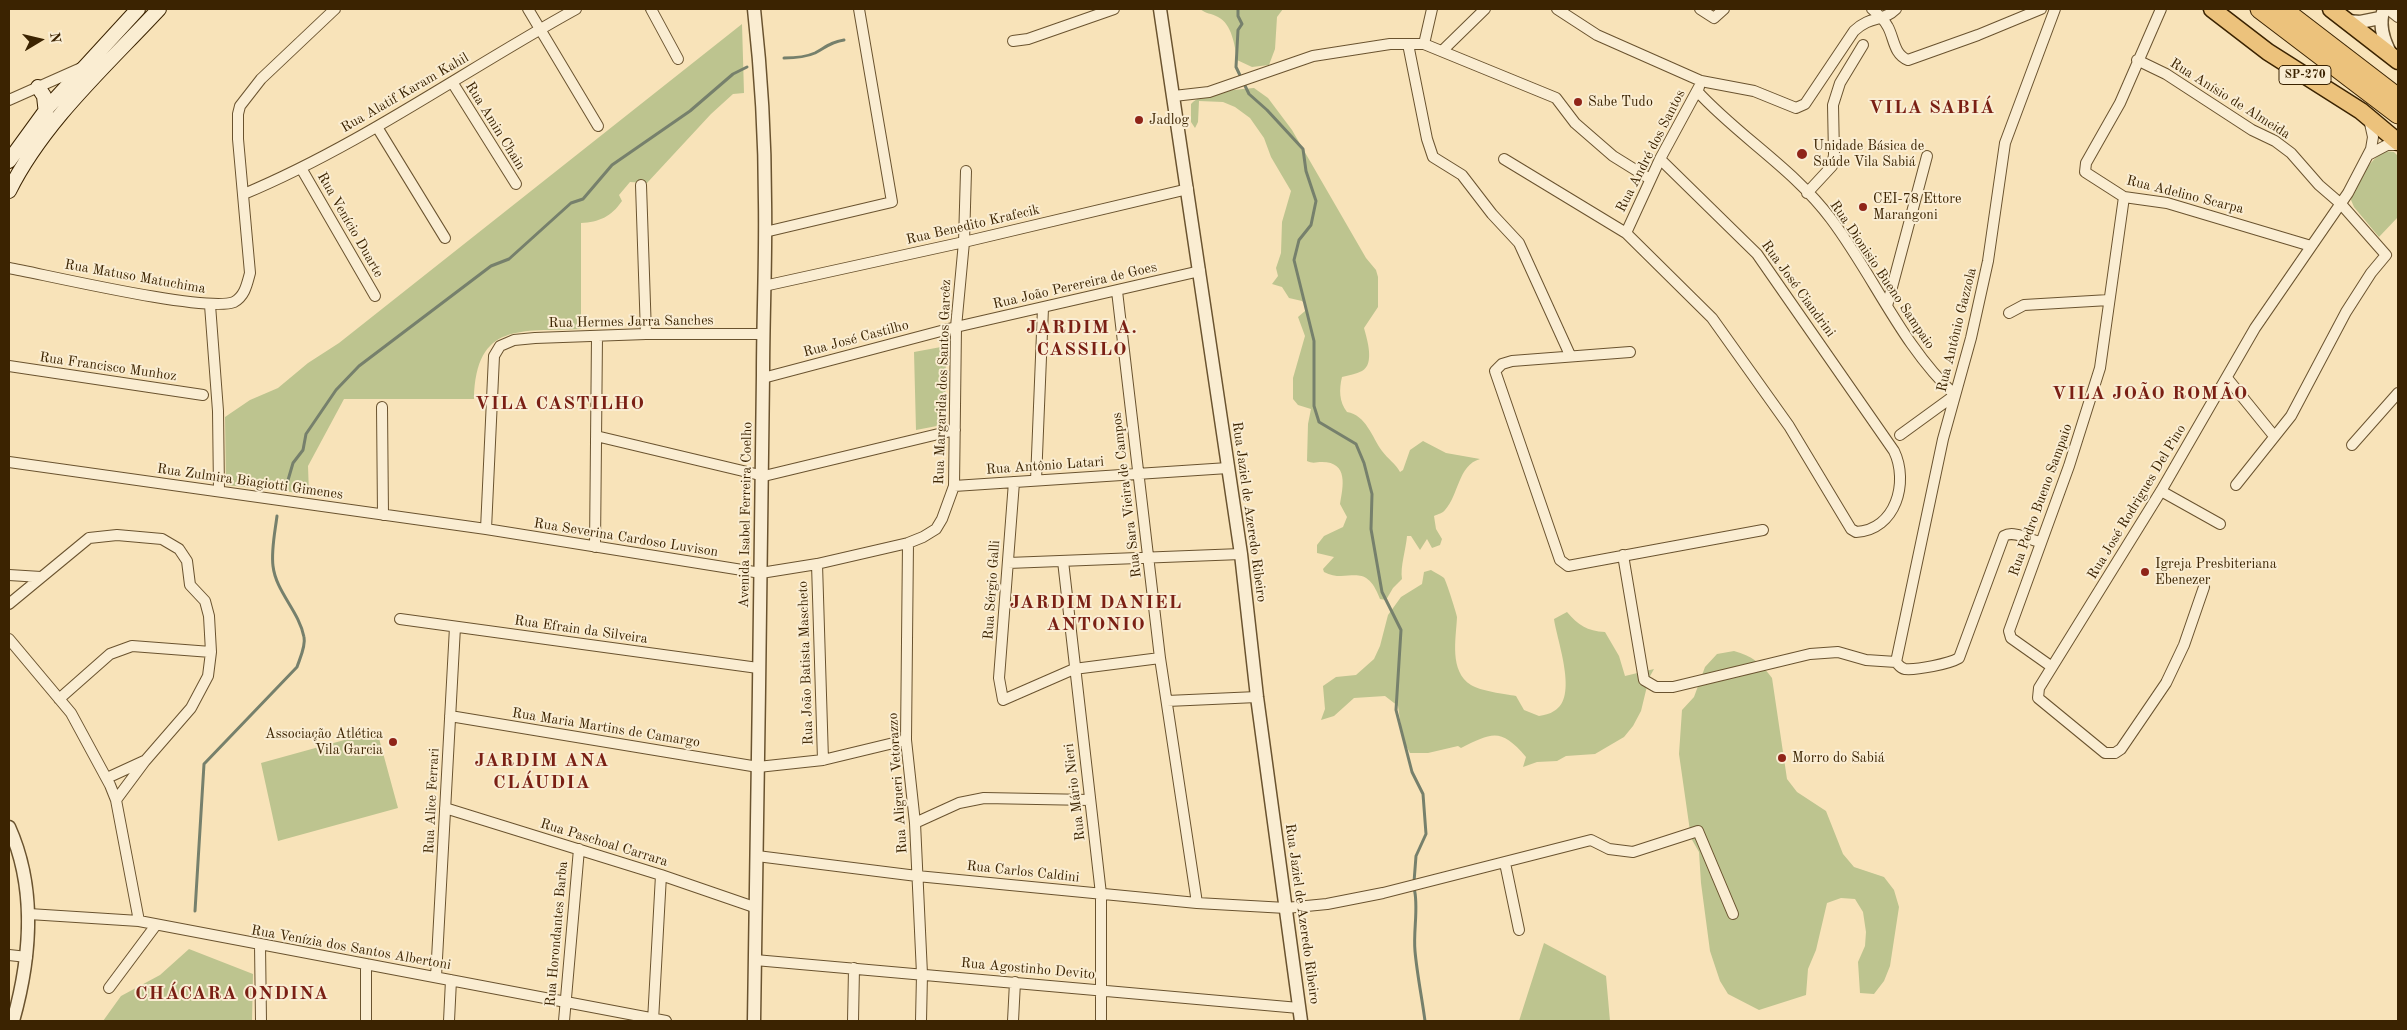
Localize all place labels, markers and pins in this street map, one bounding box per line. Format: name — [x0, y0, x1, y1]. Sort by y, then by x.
place label: Sabe Tudo — [1588, 94, 1653, 110]
marker: Sabe Tudo — [1572, 96, 1584, 108]
place label: Jadlog — [1149, 112, 1189, 128]
marker: Jadlog — [1133, 114, 1145, 126]
place label: Unidade Básica de Saúde Vila Sabiá — [1813, 138, 1924, 170]
marker: Unidade Básica de Saúde Vila Sabiá — [1795, 147, 1809, 161]
place label: CEI-78 Ettore Marangoni — [1873, 191, 1961, 223]
marker: CEI-78 Ettore Marangoni — [1857, 201, 1869, 213]
place label: Igreja Presbiteriana Ebenezer — [2155, 556, 2277, 588]
marker: Igreja Presbiteriana Ebenezer — [2139, 566, 2151, 578]
place label: Associação Atlética Vila Garcia — [265, 726, 383, 759]
marker: Associação Atlética Vila Garcia — [387, 736, 399, 748]
place label: Morro do Sabiá — [1792, 750, 1885, 766]
marker: Morro do Sabiá — [1776, 752, 1788, 764]

